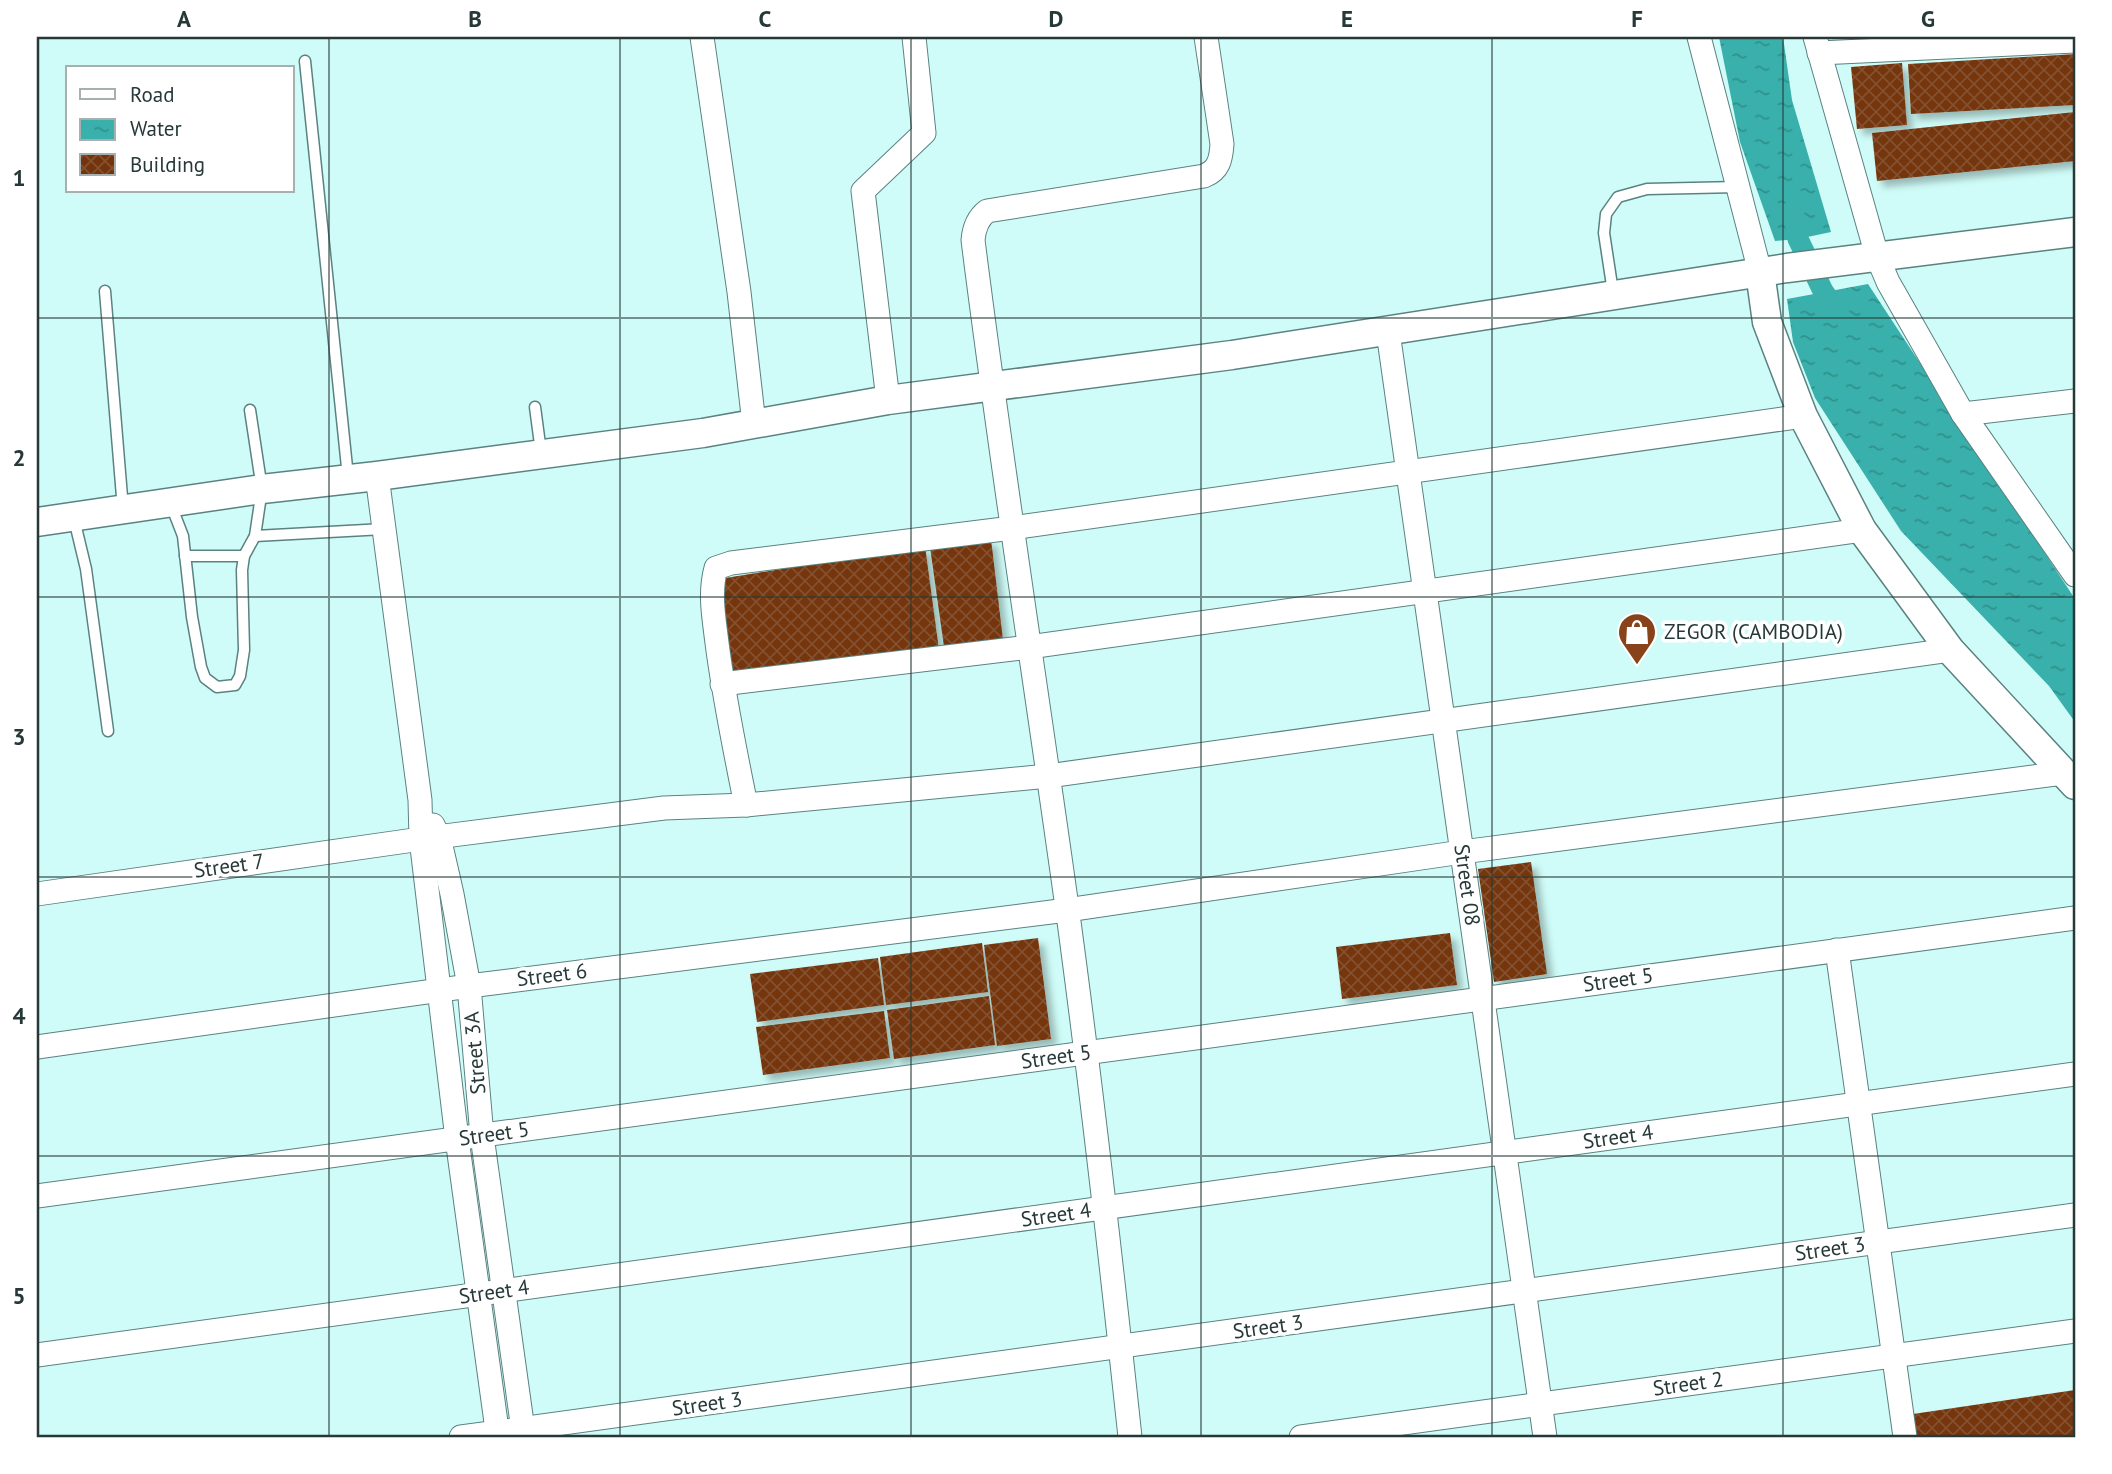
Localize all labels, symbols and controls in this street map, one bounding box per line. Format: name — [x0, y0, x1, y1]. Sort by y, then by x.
text: A — [177, 4, 191, 33]
text: B — [468, 4, 482, 33]
text: C — [759, 4, 772, 33]
text: D — [1049, 4, 1063, 33]
text: E — [1341, 4, 1353, 33]
text: F — [1631, 4, 1643, 33]
text: G — [1921, 4, 1935, 33]
legend — [66, 66, 294, 192]
text: Road — [130, 81, 174, 108]
text: Water — [130, 115, 182, 142]
text: Building — [130, 151, 205, 178]
text: 1 — [12, 163, 26, 192]
text: 2 — [12, 443, 26, 472]
shop icon: ZEGOR (CAMBODIA) — [1616, 611, 1658, 666]
place label: ZEGOR (CAMBODIA) — [1664, 618, 1843, 645]
text: 3 — [12, 722, 26, 751]
street label: Street 08 — [1448, 842, 1487, 927]
street label: Street 7 — [192, 847, 266, 884]
street label: Street 6 — [515, 957, 589, 992]
street label: Street 5 — [1581, 961, 1655, 998]
text: 4 — [12, 1001, 26, 1030]
street label: Street 3A — [457, 1010, 492, 1096]
street label: Street 5 — [1019, 1038, 1093, 1075]
street label: Street 5 — [457, 1115, 531, 1152]
street label: Street 4 — [1581, 1118, 1655, 1155]
street label: Street 4 — [1019, 1196, 1093, 1233]
street label: Street 3 — [1793, 1230, 1867, 1267]
street label: Street 4 — [457, 1273, 531, 1310]
text: 5 — [12, 1281, 26, 1310]
street label: Street 3 — [1231, 1308, 1305, 1345]
street label: Street 2 — [1651, 1365, 1725, 1402]
street label: Street 3 — [670, 1385, 744, 1422]

